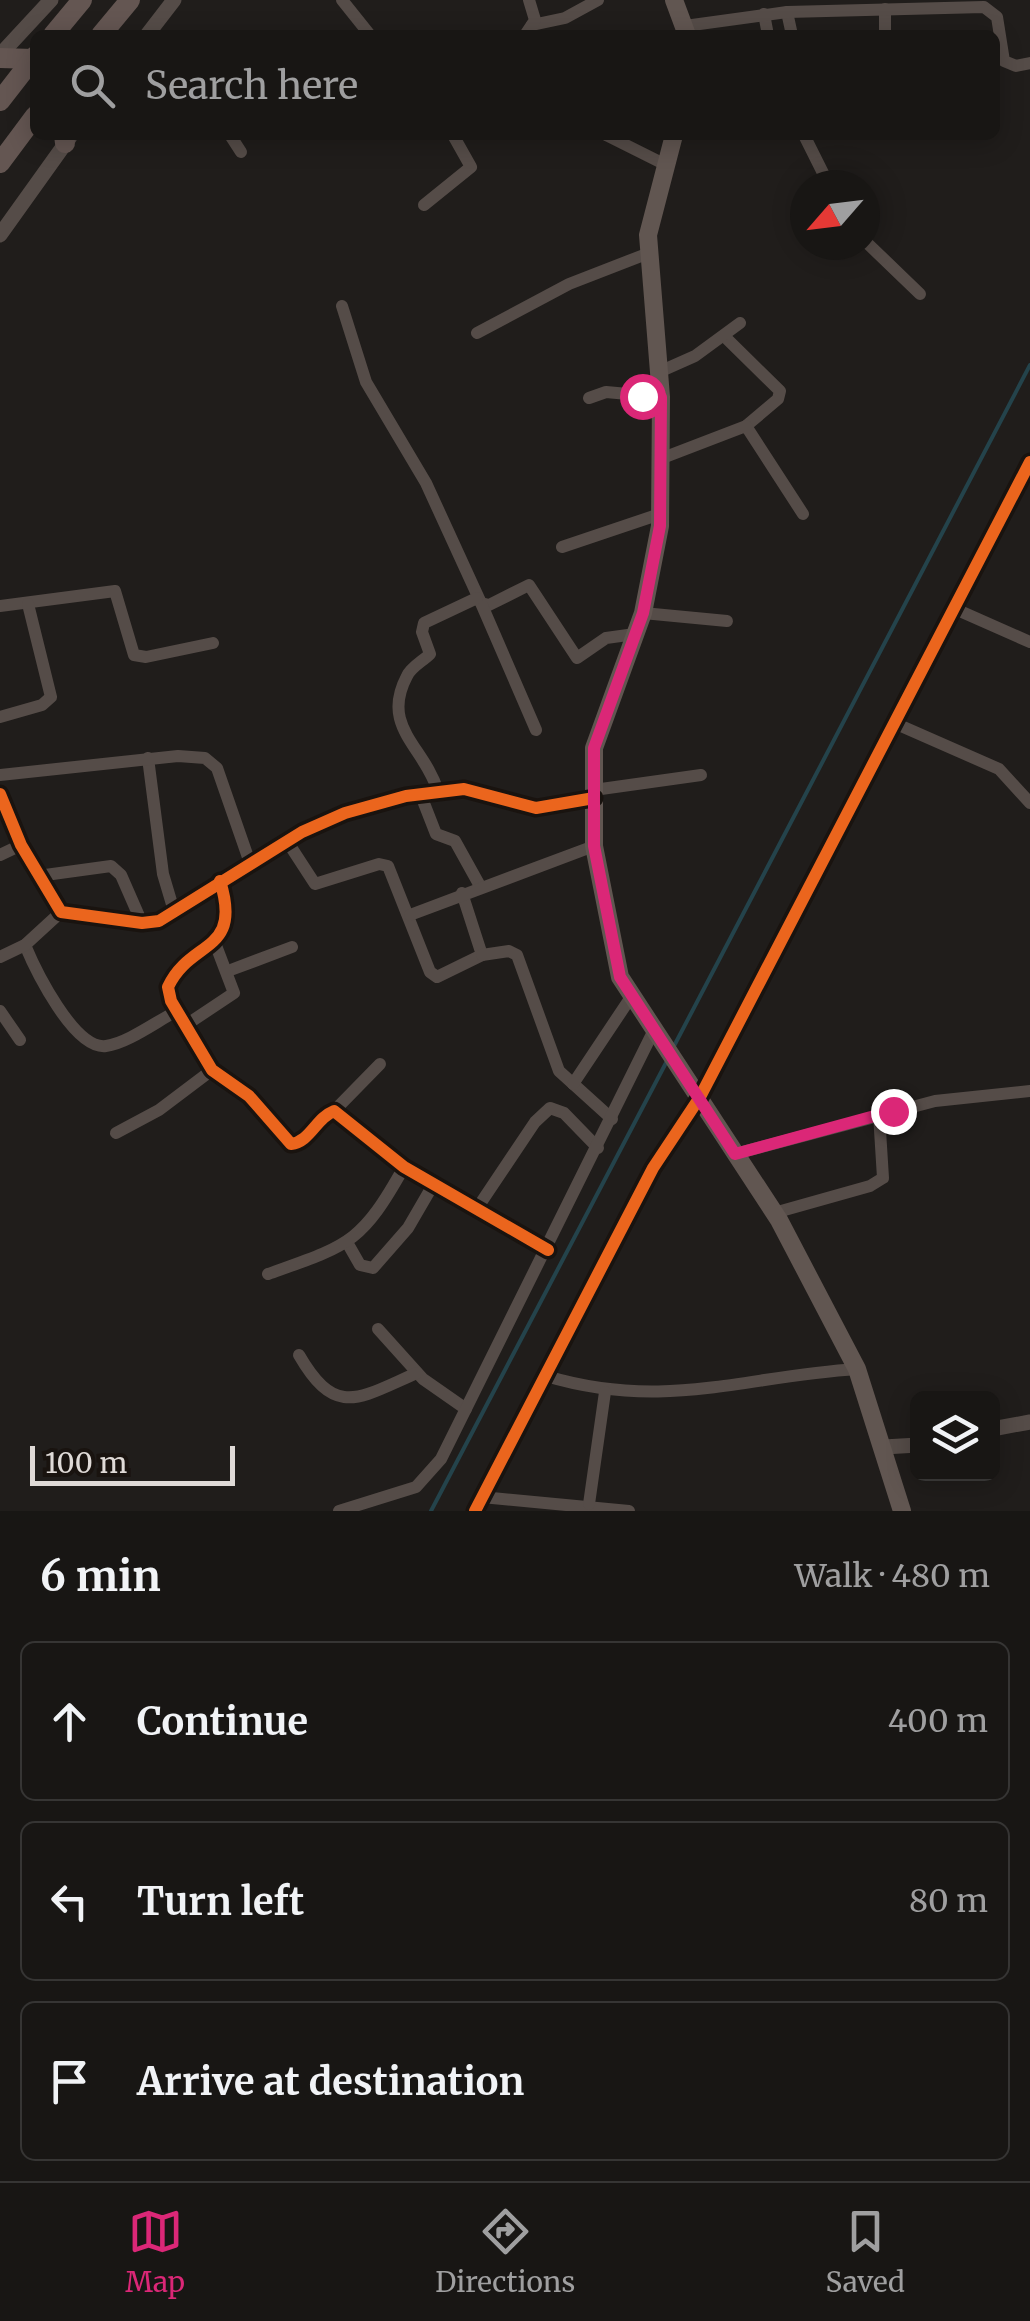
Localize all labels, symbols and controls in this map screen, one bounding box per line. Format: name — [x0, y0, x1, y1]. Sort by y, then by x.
search box — [30, 30, 1000, 140]
icon: search — [65, 58, 120, 113]
text: Search here — [145, 62, 358, 109]
north arrow — [790, 170, 880, 260]
route start — [620, 374, 666, 420]
route end — [871, 1089, 917, 1135]
map controls — [910, 1391, 1000, 1481]
button: layers — [910, 1391, 1000, 1481]
scale bar — [30, 1441, 235, 1486]
text: 100 m — [45, 1445, 127, 1481]
text: 6 min — [40, 1550, 161, 1602]
text: Walk · 480 m — [794, 1556, 990, 1596]
icon: ahead — [42, 1694, 97, 1749]
text: Continue — [137, 1698, 308, 1745]
text: 400 m — [888, 1701, 988, 1741]
icon: left — [42, 1874, 97, 1929]
text: Turn left — [137, 1878, 304, 1925]
text: 80 m — [909, 1881, 988, 1921]
icon: arrive — [42, 2054, 97, 2109]
text: Arrive at destination — [137, 2058, 524, 2105]
tab: Map — [125, 2204, 185, 2300]
tab: Directions — [435, 2204, 575, 2300]
tab: Saved — [825, 2204, 905, 2300]

